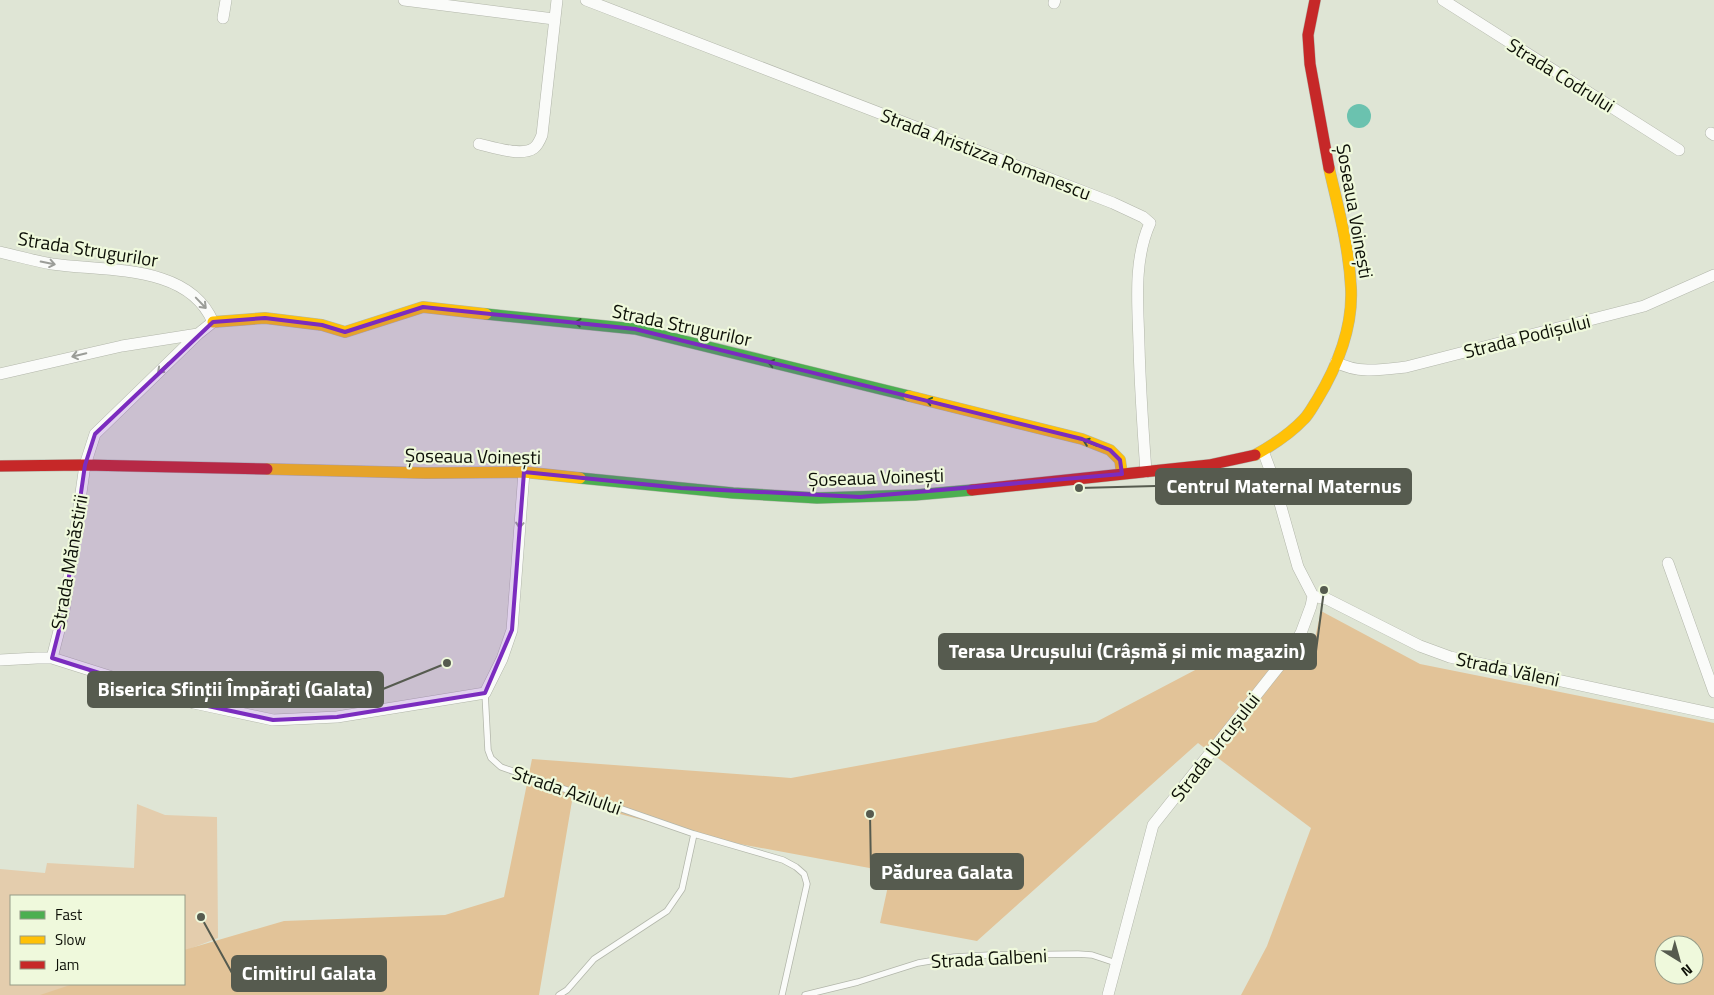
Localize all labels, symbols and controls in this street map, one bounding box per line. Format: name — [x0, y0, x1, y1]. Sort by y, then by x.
street label: Strada Codrului — [1502, 30, 1621, 119]
street label: Strada Aristizza Romanescu — [877, 100, 1096, 207]
street label: Șoseaua Voinești — [1329, 141, 1382, 280]
street label: Strada Strugurilor — [16, 223, 161, 274]
one-way arrow — [39, 258, 55, 268]
street label: Strada Strugurilor — [610, 296, 755, 354]
one-way arrow — [195, 297, 207, 309]
street label: Strada Podișului — [1460, 306, 1593, 365]
one-way arrow — [575, 319, 591, 328]
one-way arrow — [72, 351, 88, 361]
one-way arrow — [768, 358, 784, 368]
one-way arrow — [157, 362, 170, 374]
one-way arrow — [926, 397, 942, 407]
one-way arrow — [1083, 437, 1098, 446]
street label: Șoseaua Voinești — [405, 440, 541, 471]
street label: Șoseaua Voinești — [807, 460, 945, 493]
callout: Centrul Maternal Maternus — [1156, 469, 1411, 504]
text: Centrul Maternal Maternus — [1167, 470, 1401, 501]
street label: Strada Mănăstirii — [42, 492, 95, 632]
one-way arrow — [516, 513, 525, 529]
callout: Terasa Urcușului (Crâșmă și mic magazin) — [939, 634, 1316, 669]
text: Terasa Urcușului (Crâșmă și mic magazin) — [949, 635, 1305, 666]
street label: Strada Văleni — [1454, 643, 1563, 694]
callout: Biserica Sfinții Împărați (Galata) — [88, 672, 383, 707]
text: Biserica Sfinții Împărați (Galata) — [98, 673, 372, 704]
street label: Strada Urcușului — [1163, 686, 1266, 807]
street label: Strada Azilului — [509, 757, 626, 822]
callout: Pădurea Galata — [871, 854, 1023, 889]
text: Pădurea Galata — [881, 856, 1013, 887]
legend — [10, 895, 185, 985]
text: Fast — [55, 903, 83, 926]
text: Slow — [55, 928, 86, 951]
north arrow — [1654, 935, 1704, 985]
street label: Strada Galbeni — [930, 940, 1048, 975]
text: Jam — [55, 953, 79, 976]
callout: Cimitirul Galata — [232, 956, 386, 991]
text: Cimitirul Galata — [242, 957, 376, 988]
text: N — [1677, 959, 1697, 982]

